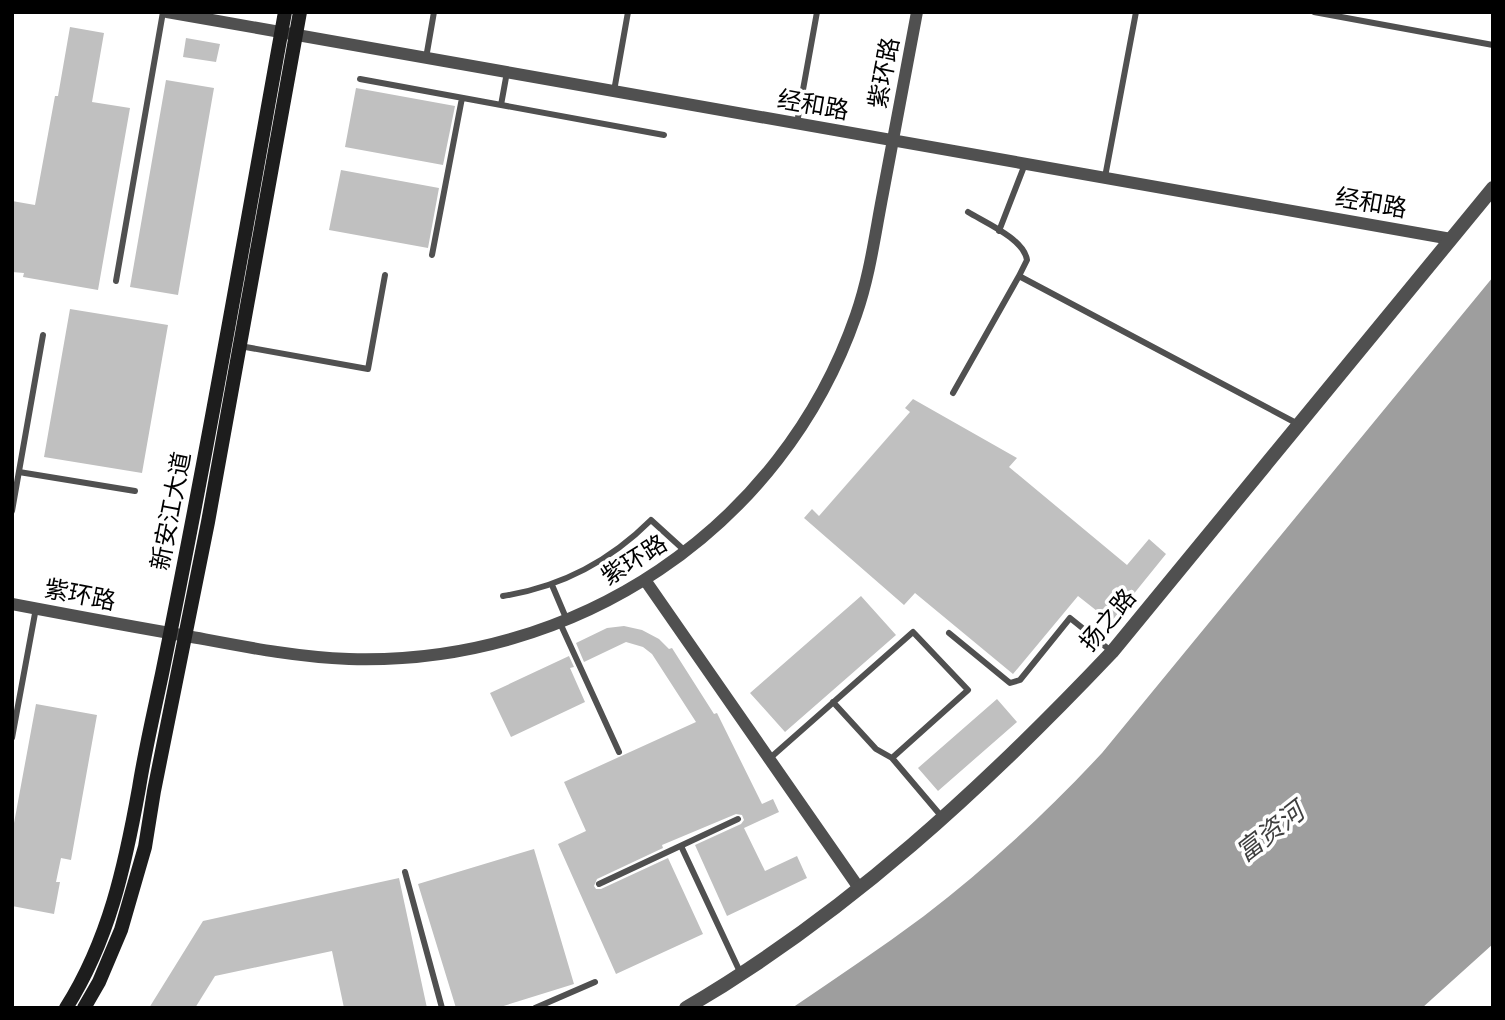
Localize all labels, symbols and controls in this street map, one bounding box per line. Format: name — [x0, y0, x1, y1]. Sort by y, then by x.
street label: 紫环路 — [863, 35, 904, 111]
street label: 经和路 — [775, 85, 851, 124]
street label: 经和路 — [1333, 183, 1409, 222]
street label: 新安江大道 — [146, 449, 195, 572]
street label: 紫环路 — [596, 529, 671, 590]
street label: 紫环路 — [42, 574, 118, 615]
street label: 扬之路 — [1074, 583, 1141, 656]
water label: 富资河 — [1230, 793, 1313, 867]

